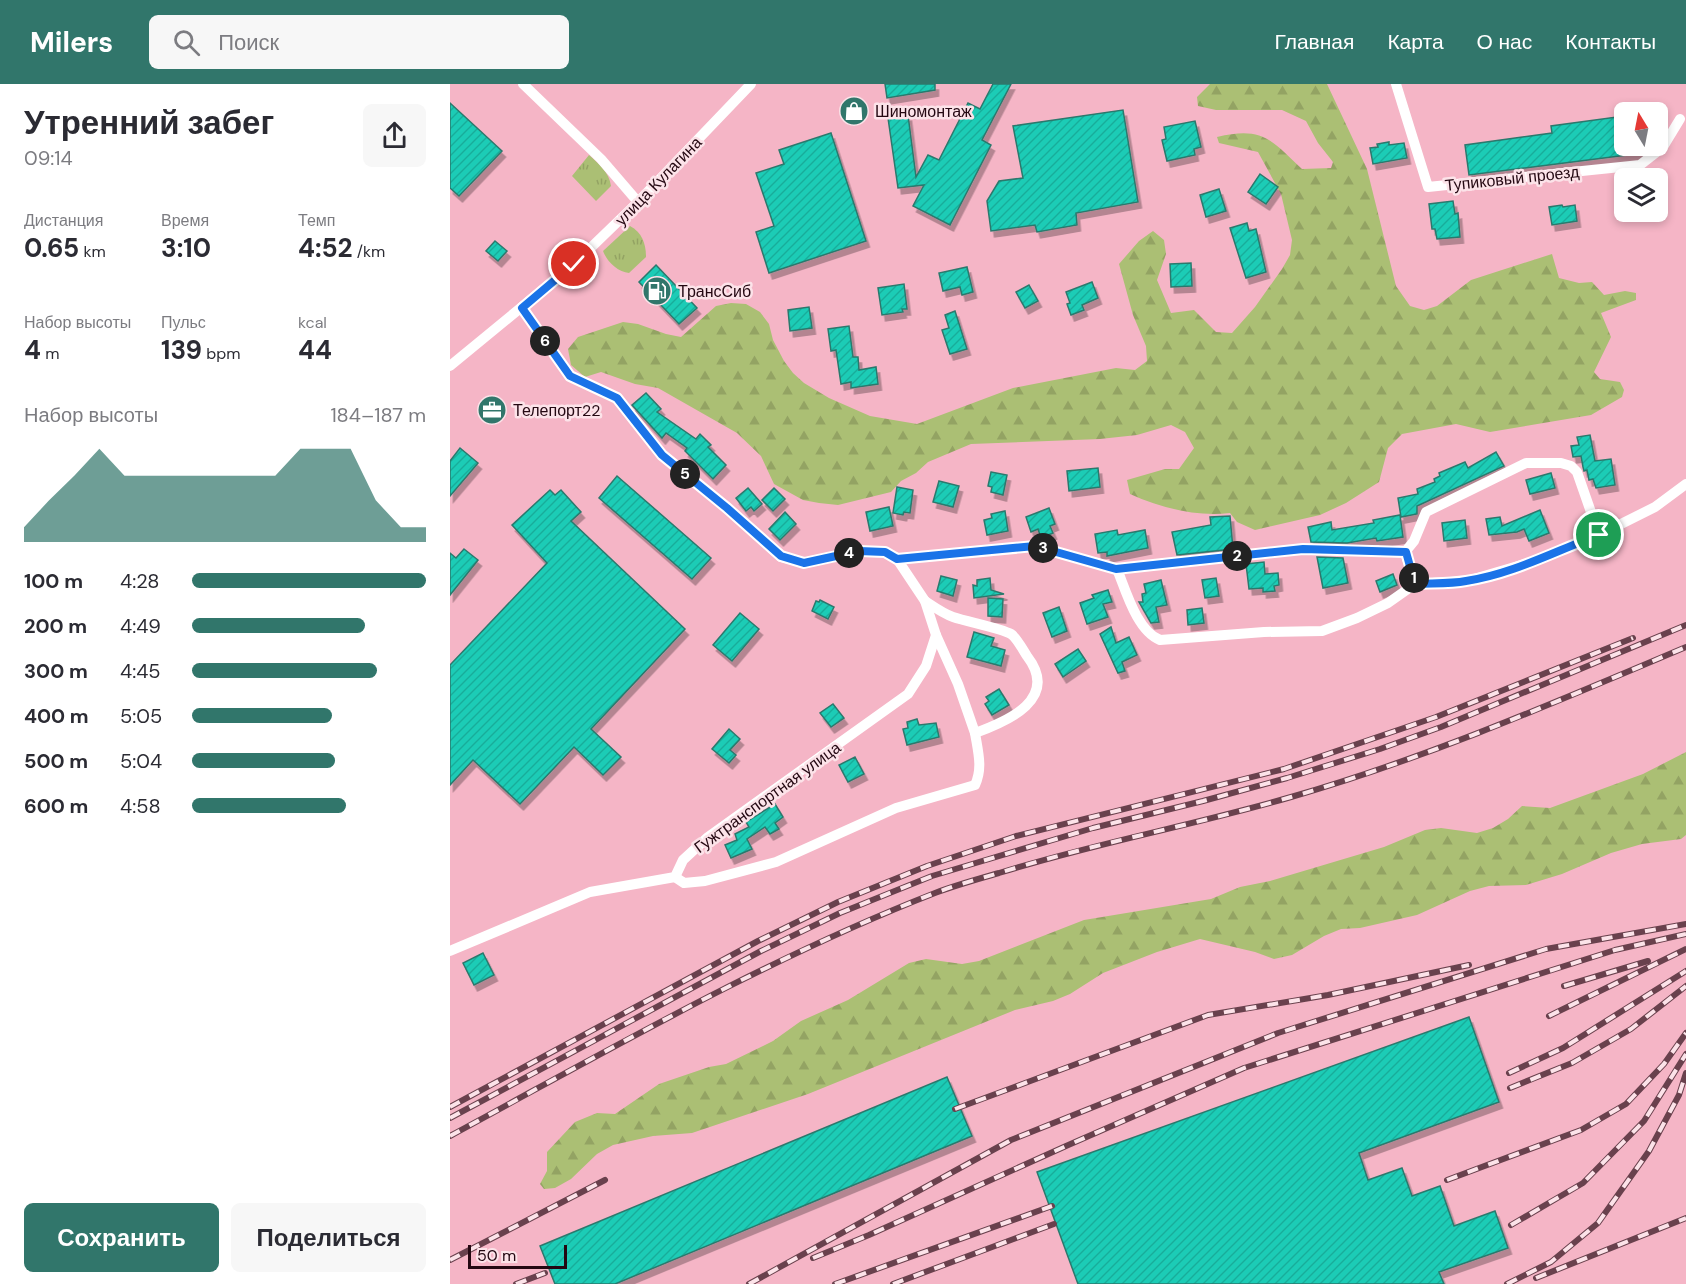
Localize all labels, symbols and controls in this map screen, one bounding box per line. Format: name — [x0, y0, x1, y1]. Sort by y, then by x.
search box — [149, 15, 569, 69]
text: Milers — [30, 24, 113, 61]
icon: search — [170, 26, 203, 59]
text: Поиск — [218, 28, 279, 57]
text: Главная — [1274, 28, 1354, 56]
text: Карта — [1387, 28, 1444, 56]
text: О нас — [1477, 28, 1532, 56]
text: Контакты — [1565, 28, 1656, 56]
shop icon: Шиномонтаж — [838, 95, 870, 127]
text: Утренний забег — [24, 101, 274, 144]
place label: Шиномонтаж — [875, 101, 972, 122]
north arrow — [1614, 102, 1668, 156]
map controls — [1614, 102, 1668, 222]
button: share — [363, 104, 426, 167]
street label: улица Кулагина — [611, 132, 706, 230]
text: 09:14 — [24, 145, 73, 171]
street label: Тупиковый проезд — [1444, 161, 1581, 196]
button: layers — [1614, 168, 1668, 222]
text: Дистанция — [24, 210, 103, 231]
text: Время — [161, 210, 209, 231]
text: Темп — [298, 210, 335, 231]
text: 0.65 — [24, 231, 79, 265]
text: 3:10 — [161, 231, 211, 265]
text: 4:52 — [298, 231, 353, 265]
pin — [548, 238, 599, 289]
text: km — [79, 241, 106, 262]
text: /km — [353, 241, 385, 262]
icon: check — [557, 247, 590, 280]
fuel station icon: ТрансСиб — [641, 275, 673, 307]
place label: ТрансСиб — [678, 281, 751, 302]
text: Набор высоты — [24, 312, 131, 333]
text: Пульс — [161, 312, 206, 333]
text: kcal — [298, 312, 327, 333]
pin: 6 — [530, 326, 560, 356]
text: 6 — [540, 330, 550, 351]
text: 4 — [24, 333, 41, 367]
text: 139 — [161, 333, 202, 367]
text: 44 — [298, 333, 332, 367]
text: m — [41, 343, 59, 364]
text: bpm — [202, 343, 241, 364]
office icon: Телепорт22 — [476, 394, 508, 426]
place label: Телепорт22 — [513, 400, 600, 421]
text: Набор высоты — [24, 402, 158, 428]
text: 184–187 m — [330, 402, 426, 428]
pin: 5 — [670, 459, 700, 489]
text: 5 — [680, 463, 690, 484]
pin — [1573, 509, 1624, 560]
icon: arrive — [1582, 518, 1615, 551]
pin: 3 — [1028, 533, 1058, 563]
text: 3 — [1038, 537, 1048, 558]
pin: 4 — [834, 538, 864, 568]
pin: 2 — [1222, 541, 1252, 571]
text: 4 — [844, 542, 854, 563]
text: 2 — [1232, 545, 1242, 566]
pin: 1 — [1399, 563, 1429, 593]
text: 1 — [1411, 567, 1417, 588]
text: 100 m — [24, 568, 83, 594]
text: 4:28 — [120, 568, 160, 594]
text: 200 m — [24, 613, 87, 639]
text: 4:49 — [120, 613, 161, 639]
text: 300 m — [24, 658, 88, 684]
text: 4:45 — [120, 658, 161, 684]
text: 400 m — [24, 703, 89, 729]
text: 5:05 — [120, 703, 162, 729]
street label: Гужтранспортная улица — [690, 737, 845, 858]
text: 500 m — [24, 748, 88, 774]
text: 5:04 — [120, 748, 162, 774]
text: 600 m — [24, 793, 88, 819]
text: 4:58 — [120, 793, 161, 819]
button: Сохранить — [24, 1203, 219, 1272]
button: Поделиться — [231, 1203, 426, 1272]
scale bar — [468, 1242, 567, 1270]
text: 50 m — [477, 1245, 516, 1266]

